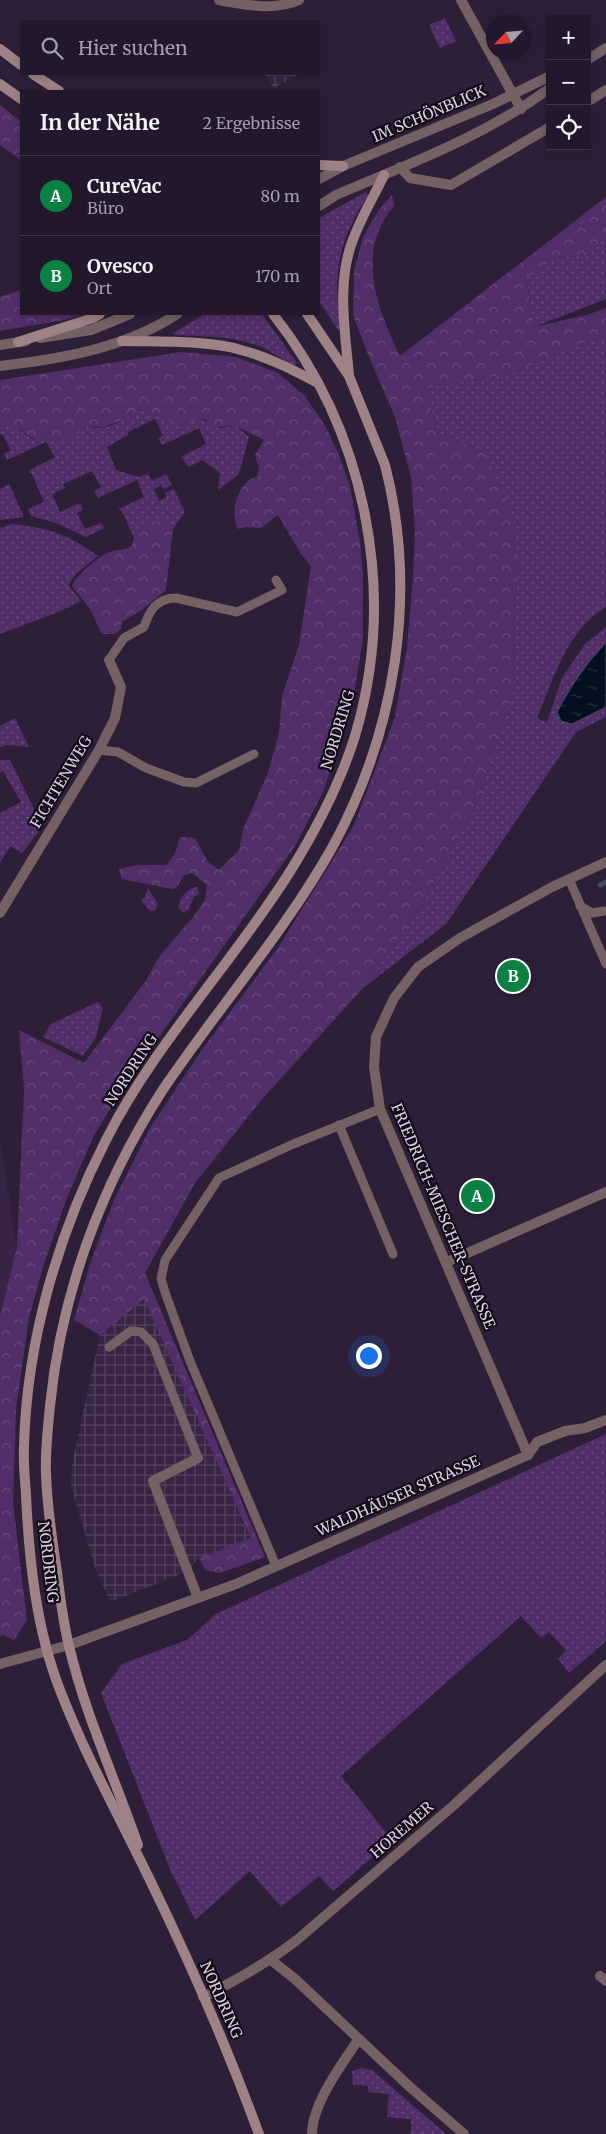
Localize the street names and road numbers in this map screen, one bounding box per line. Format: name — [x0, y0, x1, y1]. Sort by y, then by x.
street label: IM SCHÖNBLICK — [369, 80, 489, 146]
street label: NORDRING — [316, 688, 359, 772]
street label: FICHTENWEG — [26, 732, 96, 831]
street label: NORDRING — [100, 1030, 161, 1109]
street label: FRIEDRICH-MIESCHER-STRASSE — [387, 1100, 499, 1332]
street label: WALDHÄUSER STRASSE — [312, 1451, 483, 1541]
street label: NORDRING — [34, 1520, 63, 1604]
street label: HOREMER — [366, 1797, 438, 1862]
street label: NORDRING — [196, 1958, 247, 2041]

